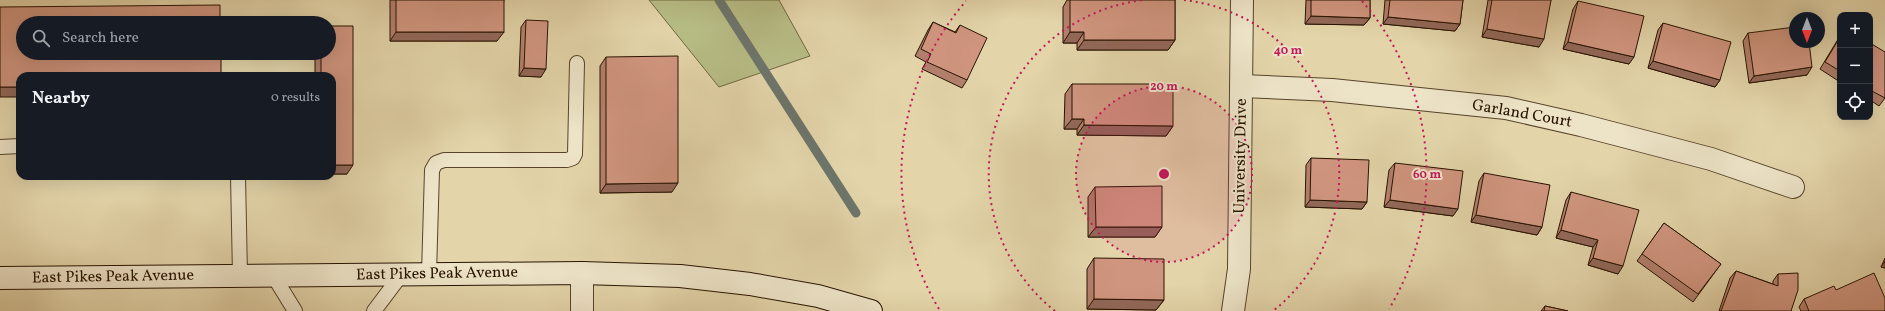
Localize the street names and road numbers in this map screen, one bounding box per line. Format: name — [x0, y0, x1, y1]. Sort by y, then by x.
street label: Garland Court — [1470, 94, 1574, 134]
street label: University Drive — [1229, 98, 1253, 214]
street label: East Pikes Peak Avenue — [356, 262, 518, 286]
street label: East Pikes Peak Avenue — [32, 265, 194, 289]

